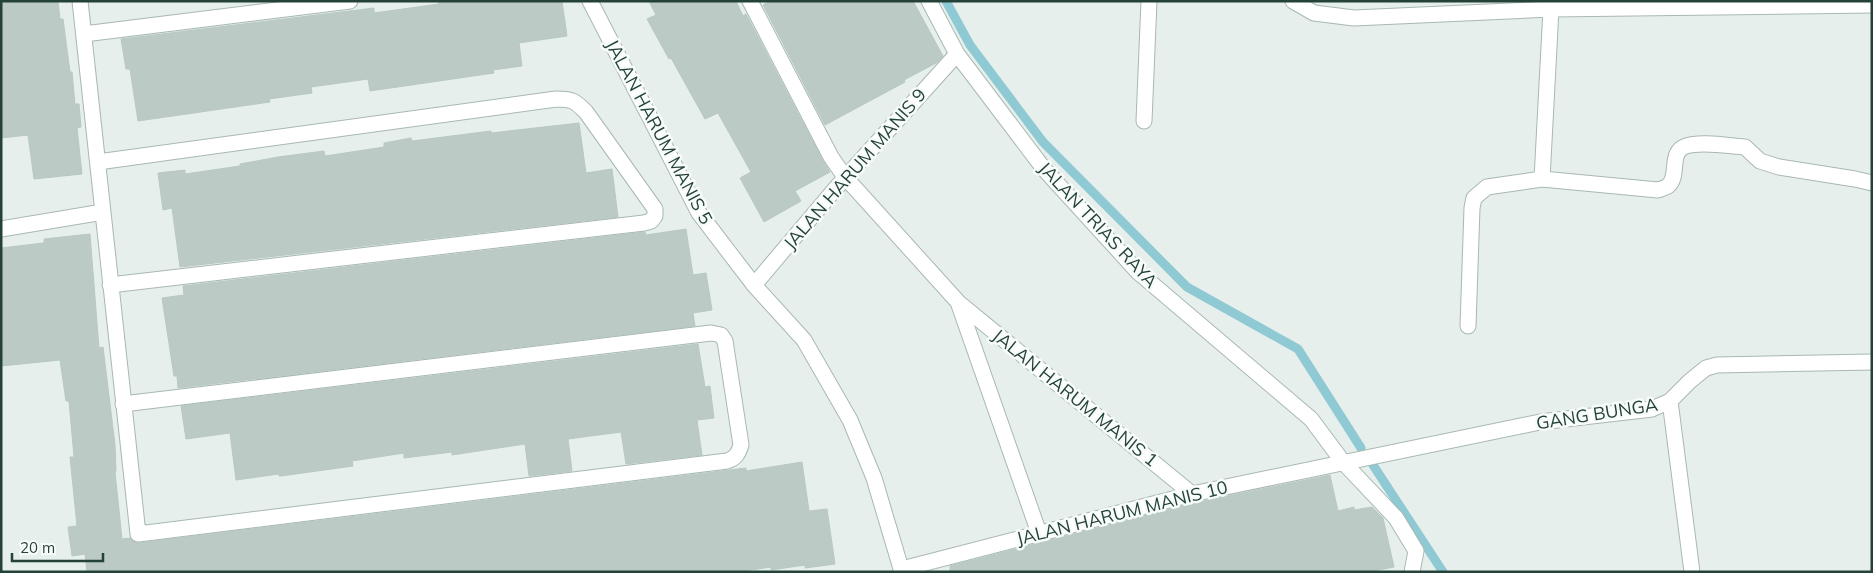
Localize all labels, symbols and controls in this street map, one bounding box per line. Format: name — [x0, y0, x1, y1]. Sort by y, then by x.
street label: JALAN HARUM MANIS 5 — [601, 35, 718, 228]
street label: JALAN HARUM MANIS 9 — [778, 83, 931, 254]
street label: JALAN TRIAS RAYA — [1034, 157, 1163, 293]
street label: JALAN HARUM MANIS 1 — [988, 324, 1163, 471]
street label: GANG BUNGA — [1534, 393, 1659, 434]
street label: JALAN HARUM MANIS 10 — [1014, 475, 1230, 550]
scale bar — [12, 530, 104, 562]
text: 20 m — [20, 538, 55, 557]

